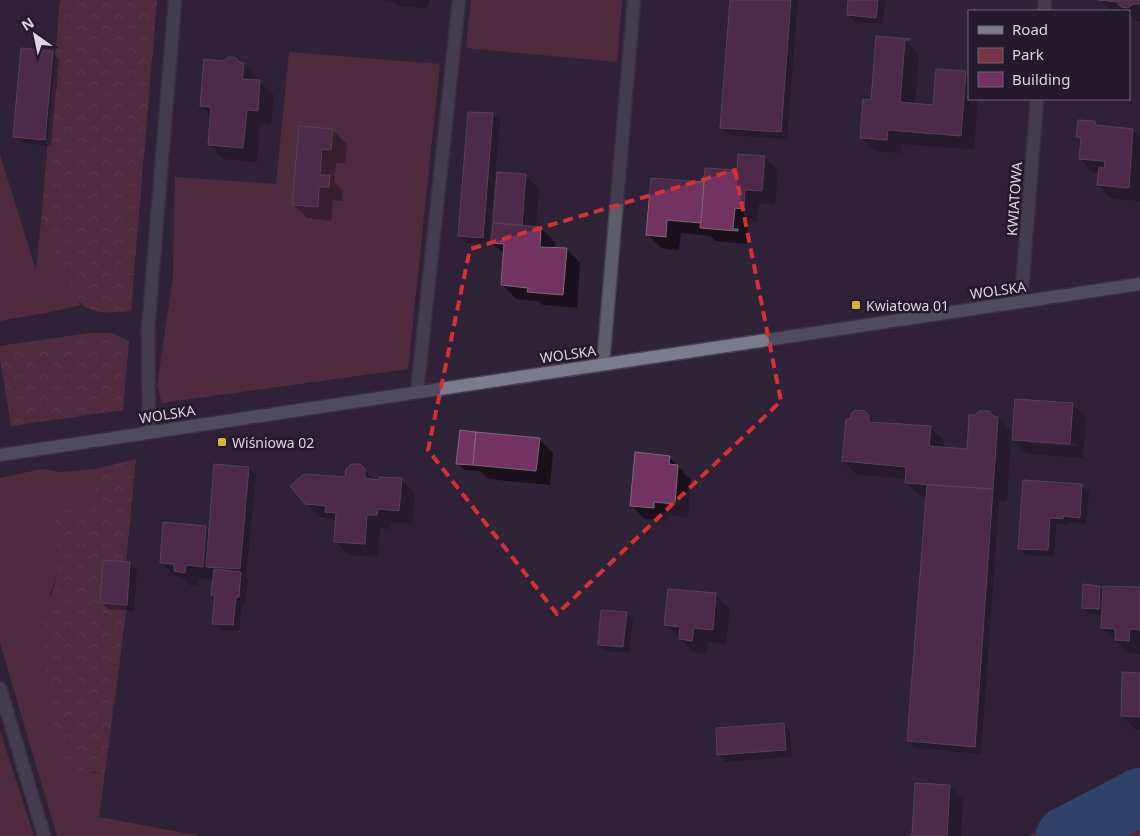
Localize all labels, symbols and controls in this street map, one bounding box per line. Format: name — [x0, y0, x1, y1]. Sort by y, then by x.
north arrow — [10, 10, 60, 60]
legend — [968, 10, 1130, 100]
text: N — [18, 13, 38, 35]
text: Road — [1012, 19, 1048, 39]
text: Park — [1012, 44, 1044, 64]
text: Building — [1012, 69, 1070, 89]
street label: KWIATOWA — [1002, 161, 1026, 237]
street label: WOLSKA — [969, 277, 1027, 303]
place label: Kwiatowa 01 — [866, 296, 949, 315]
marker: Kwiatowa 01 — [850, 299, 862, 311]
street label: WOLSKA — [539, 341, 597, 367]
street label: WOLSKA — [138, 400, 196, 428]
place label: Wiśniowa 02 — [232, 433, 314, 452]
marker: Wiśniowa 02 — [216, 436, 228, 448]

